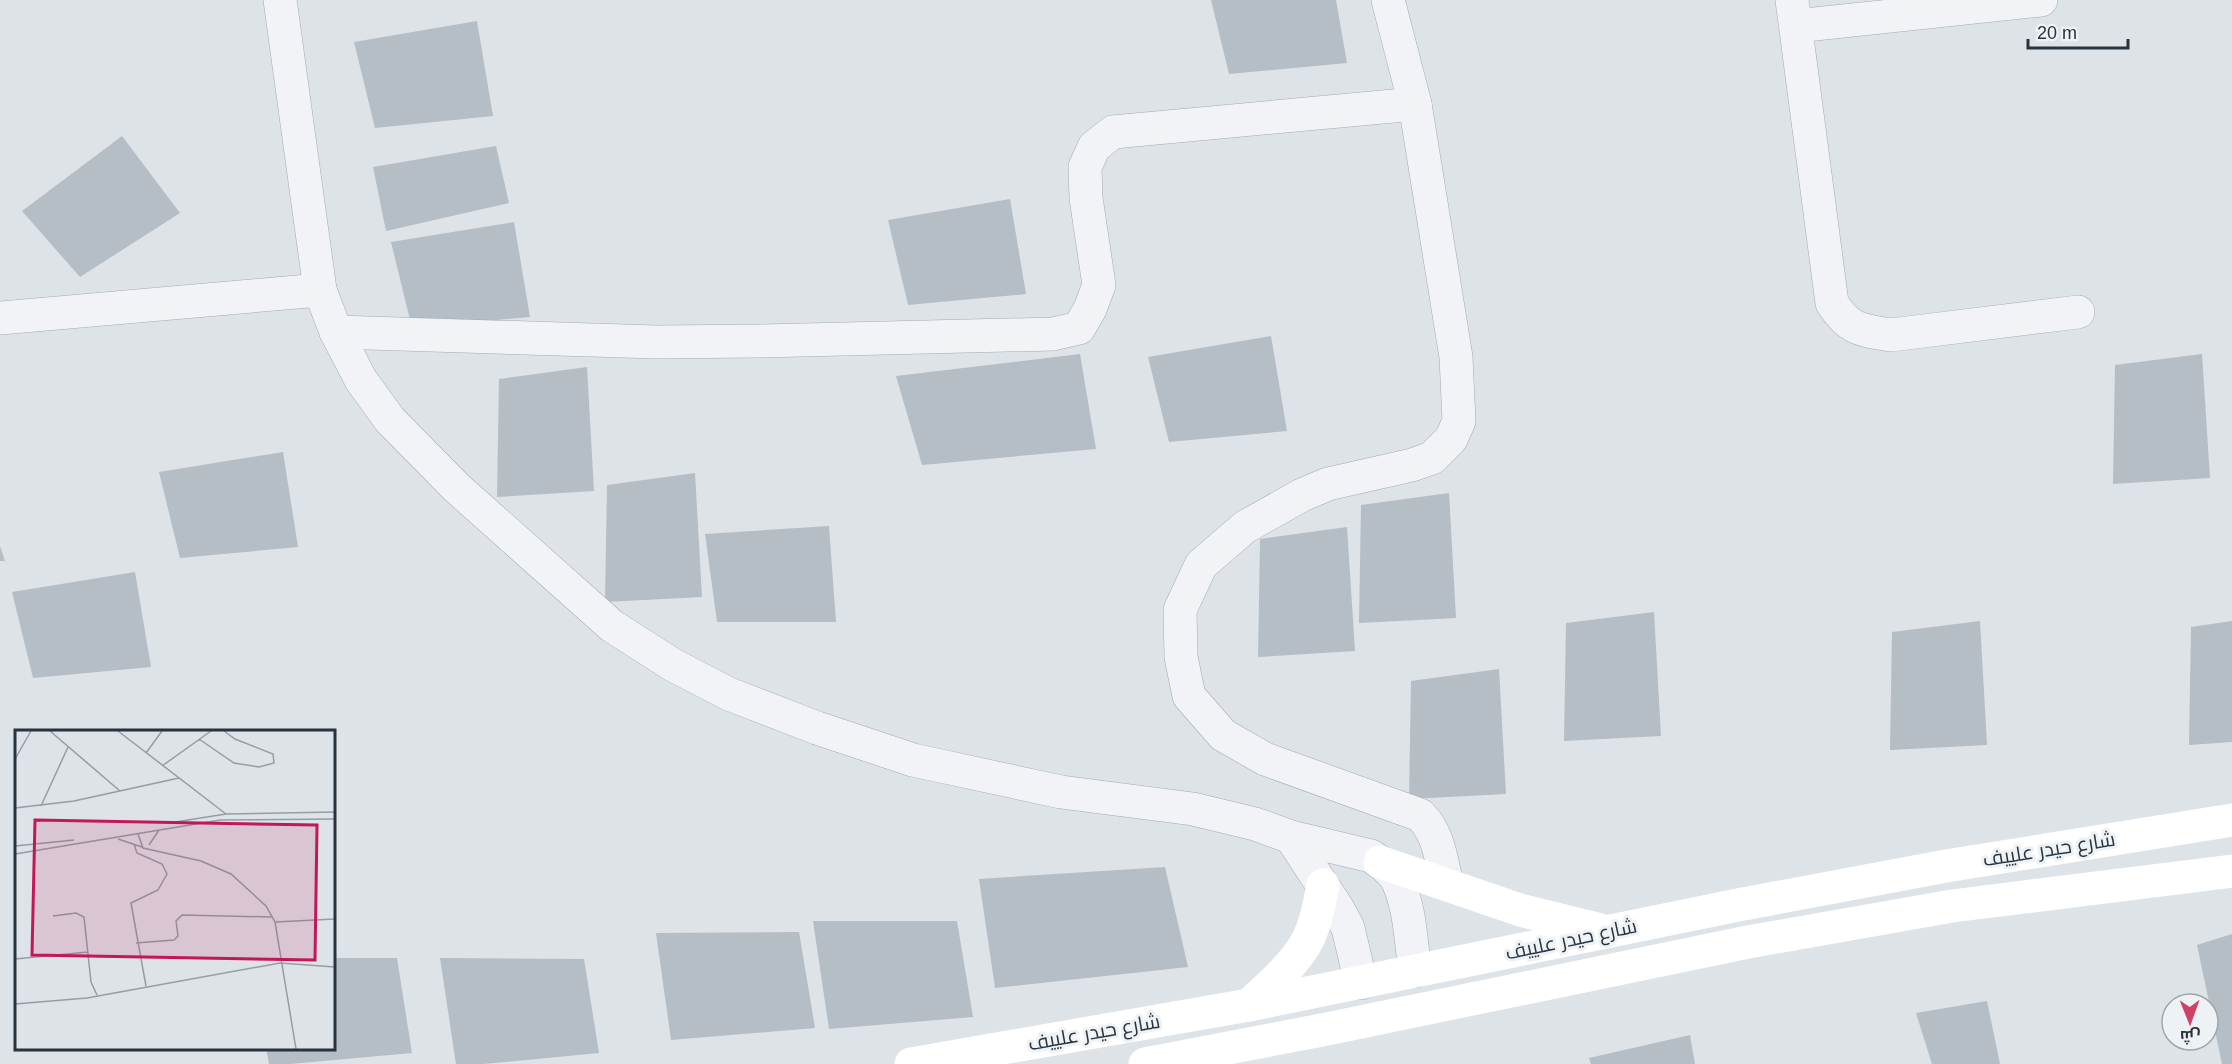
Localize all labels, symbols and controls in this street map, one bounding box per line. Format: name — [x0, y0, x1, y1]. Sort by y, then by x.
scale bar — [2028, 12, 2128, 50]
text: 20 m — [2037, 23, 2077, 43]
inset map — [15, 730, 334, 1049]
street label: شارع حيدر علييف — [1981, 828, 2117, 873]
street label: شارع حيدر علييف — [1503, 914, 1639, 967]
north arrow — [2160, 992, 2220, 1052]
street label: شارع حيدر علييف — [1026, 1010, 1162, 1057]
text: ش — [2180, 1027, 2201, 1045]

